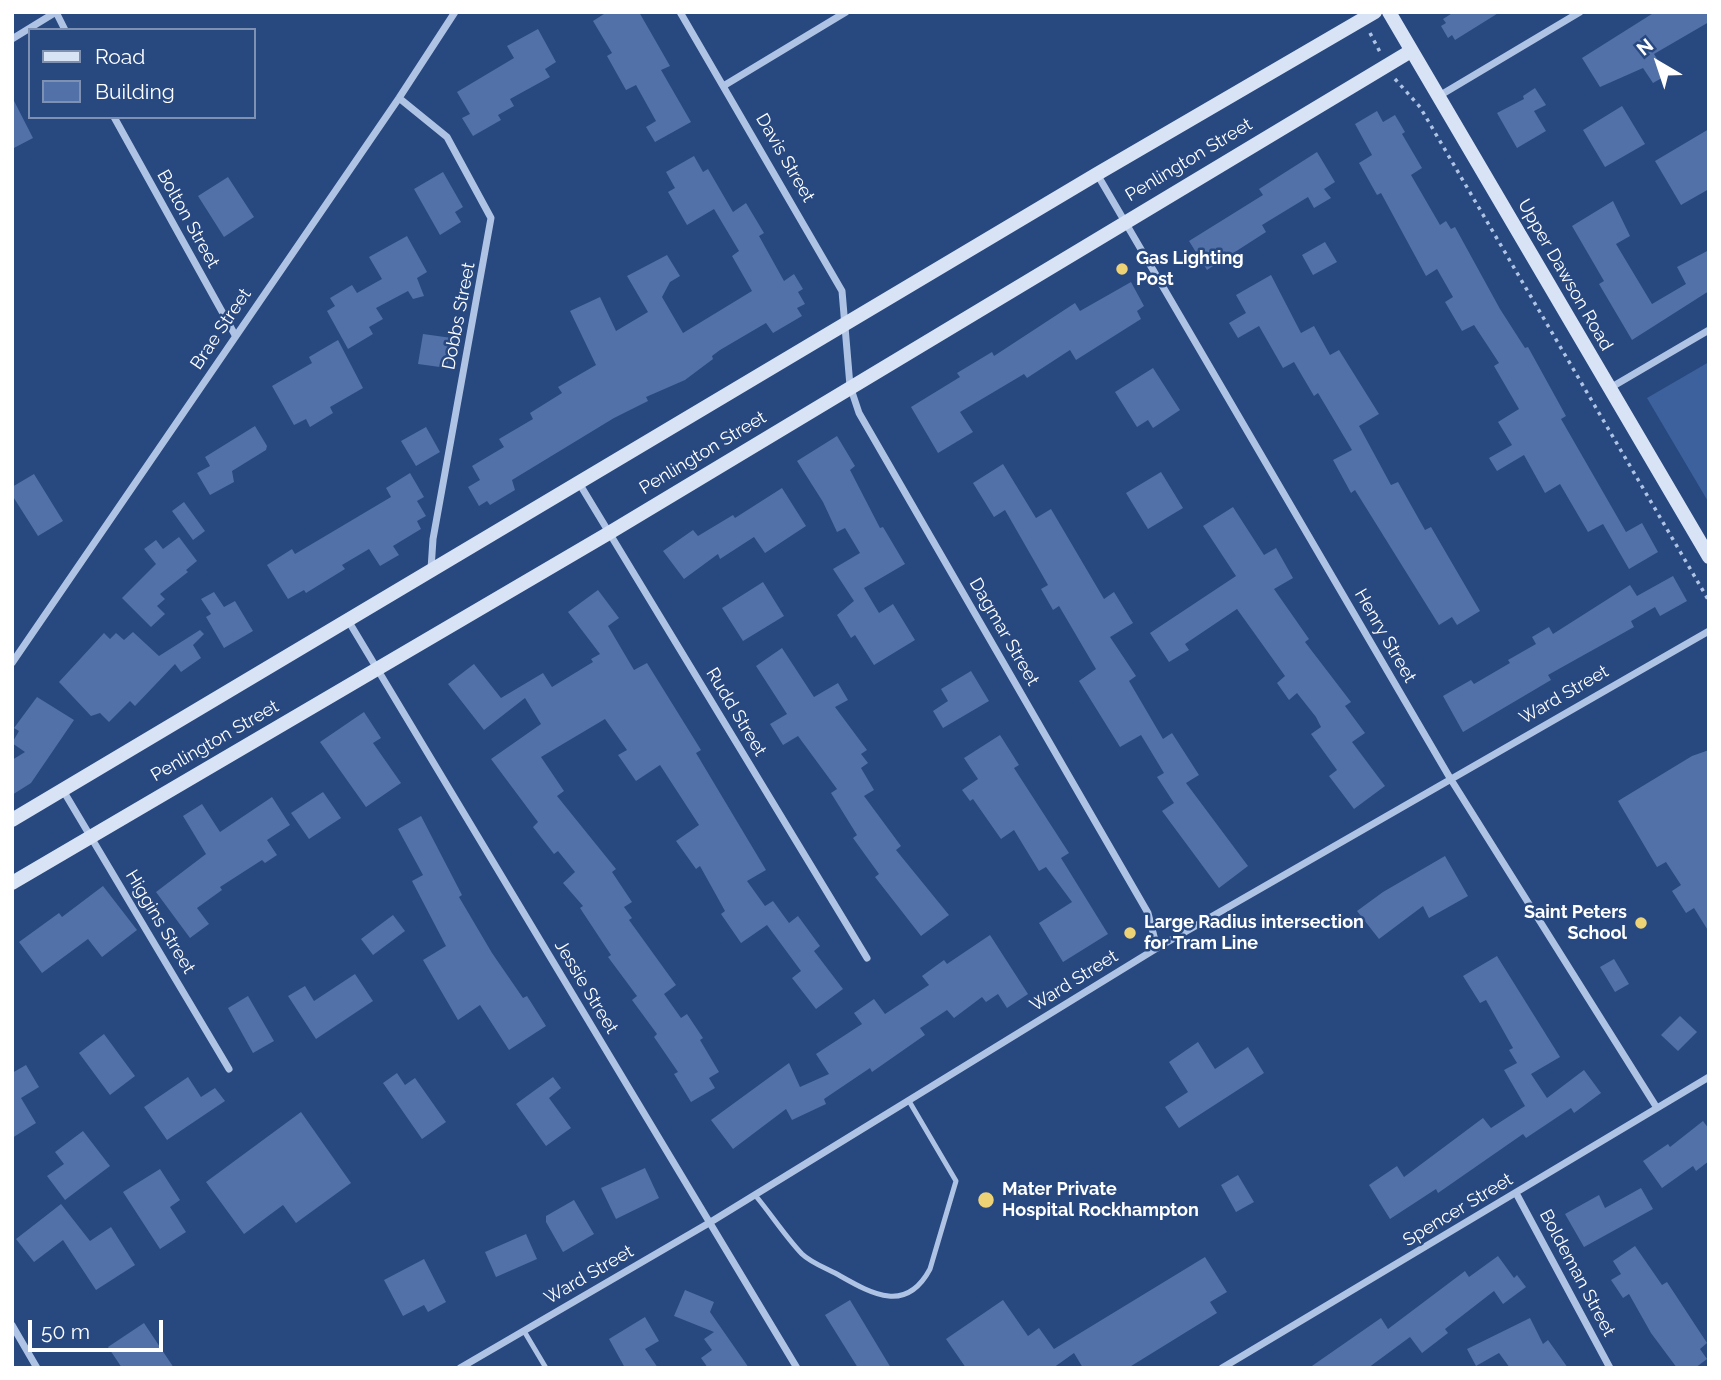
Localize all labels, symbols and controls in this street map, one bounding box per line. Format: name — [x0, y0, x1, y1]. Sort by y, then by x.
legend — [28, 28, 256, 119]
north arrow — [1623, 28, 1693, 98]
text: N — [1632, 34, 1657, 60]
text: Road — [95, 44, 145, 69]
text: Building — [95, 79, 175, 104]
street label: Davis Street — [751, 110, 819, 206]
street label: Penlington Street — [1122, 114, 1256, 206]
street label: Bolton Street — [152, 166, 224, 272]
street label: Upper Dawson Road — [1513, 195, 1617, 355]
place label: Gas Lighting Post — [1136, 248, 1244, 290]
street label: Dobbs Street — [438, 260, 480, 372]
marker: Gas Lighting Post — [1114, 261, 1130, 277]
street label: Brae Street — [186, 284, 256, 374]
street label: Penlington Street — [636, 407, 770, 499]
street label: Dagmar Street — [964, 574, 1044, 690]
street label: Henry Street — [1349, 585, 1421, 687]
street label: Ward Street — [1516, 661, 1612, 729]
street label: Rudd Street — [701, 664, 771, 760]
street label: Penlington Street — [147, 696, 283, 786]
street label: Higgins Street — [121, 866, 199, 978]
place label: Saint Peters School — [1524, 902, 1627, 944]
place label: Large Radius intersection for Tram Line — [1144, 912, 1364, 954]
marker: Saint Peters School — [1633, 915, 1649, 931]
marker: Large Radius intersection for Tram Line — [1122, 925, 1138, 941]
street label: Jessie Street — [550, 936, 622, 1038]
street label: Ward Street — [1026, 945, 1122, 1017]
street label: Spencer Street — [1399, 1169, 1517, 1251]
place label: Mater Private Hospital Rockhampton — [1002, 1179, 1199, 1222]
marker: Mater Private Hospital Rockhampton — [976, 1190, 996, 1210]
street label: Boldeman Street — [1534, 1206, 1620, 1340]
street label: Ward Street — [541, 1241, 637, 1309]
scale bar — [32, 1306, 166, 1350]
text: 50 m — [41, 1319, 90, 1344]

